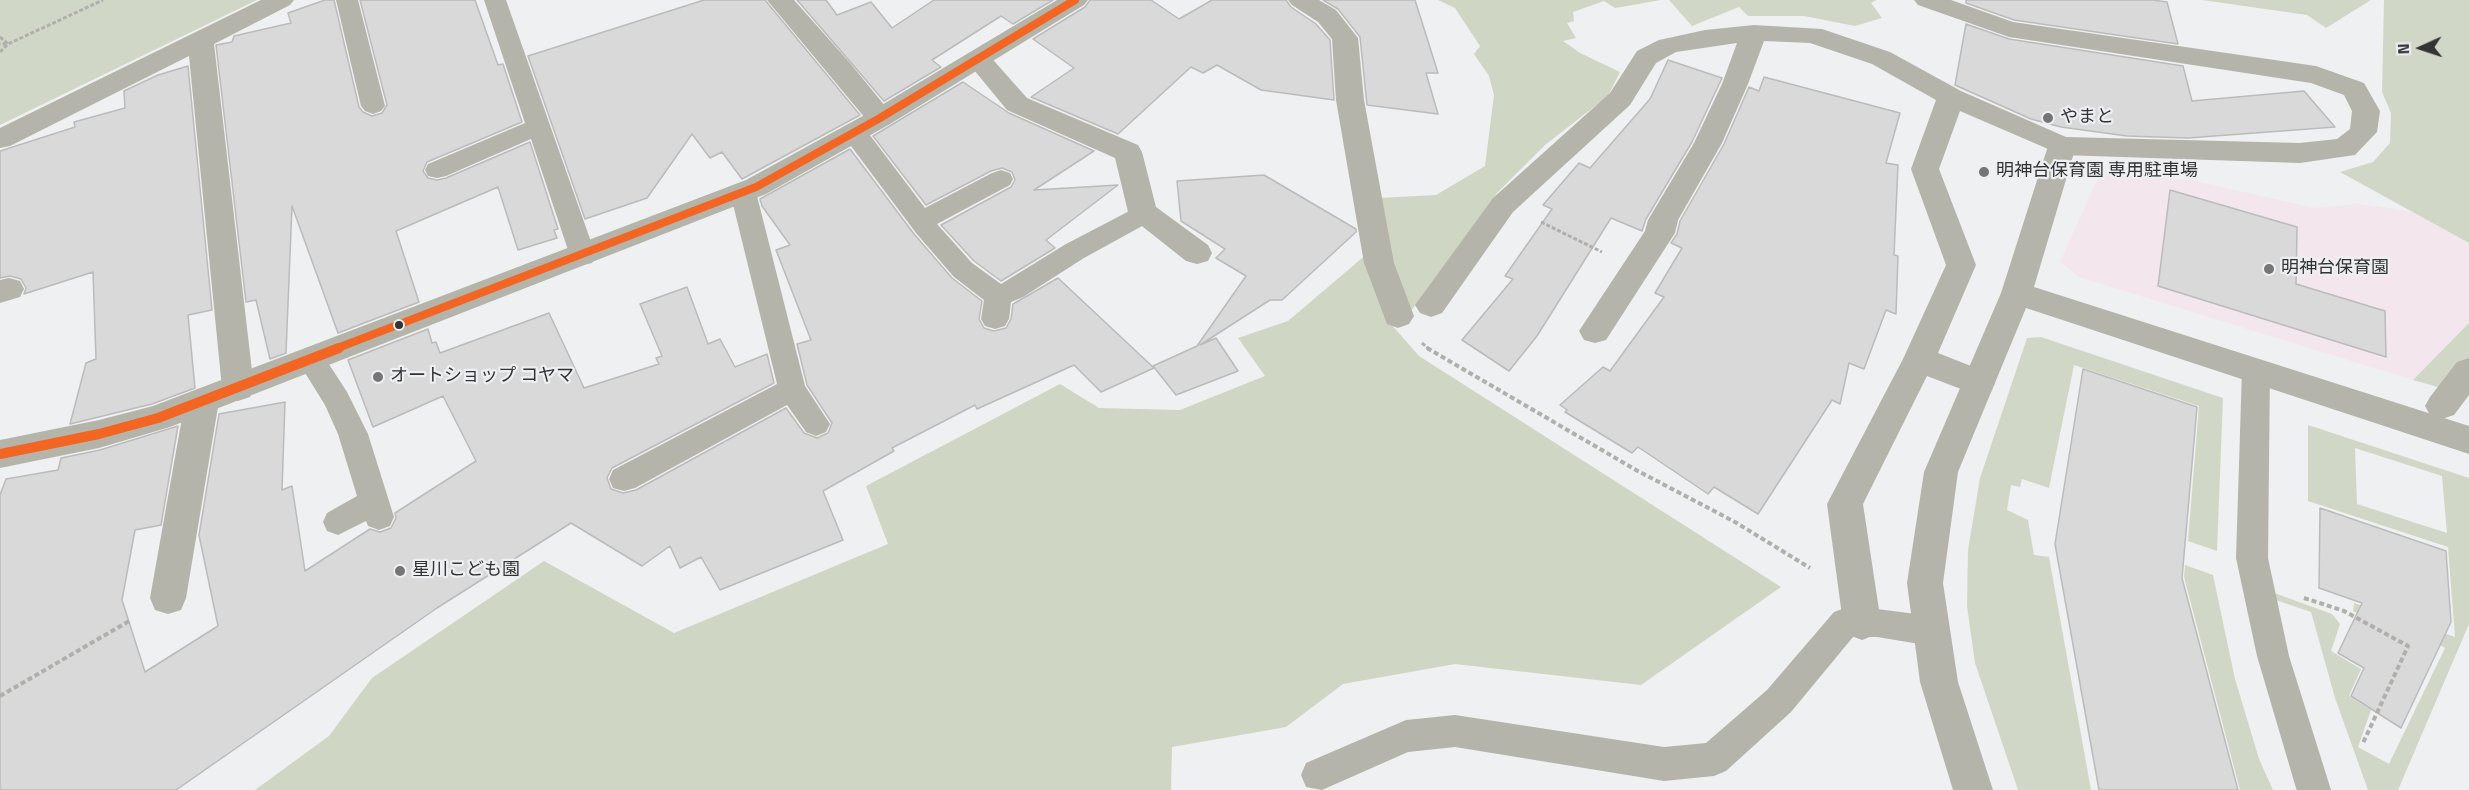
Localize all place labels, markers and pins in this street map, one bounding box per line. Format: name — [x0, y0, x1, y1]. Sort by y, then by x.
place label: やまと — [2060, 107, 2114, 129]
marker: やまと — [2041, 111, 2055, 125]
place label: 明神台保育園 専用駐車場 — [1996, 161, 2198, 183]
marker: 明神台保育園 専用駐車場 — [1977, 165, 1991, 179]
place label: 明神台保育園 — [2281, 258, 2389, 280]
marker: 明神台保育園 — [2262, 262, 2276, 276]
unlabelled marker — [393, 319, 405, 331]
place label: オートショップ コヤマ — [390, 366, 574, 388]
marker: オートショップ コヤマ — [371, 370, 385, 384]
place label: 星川こども園 — [412, 560, 520, 582]
marker: 星川こども園 — [393, 564, 407, 578]

